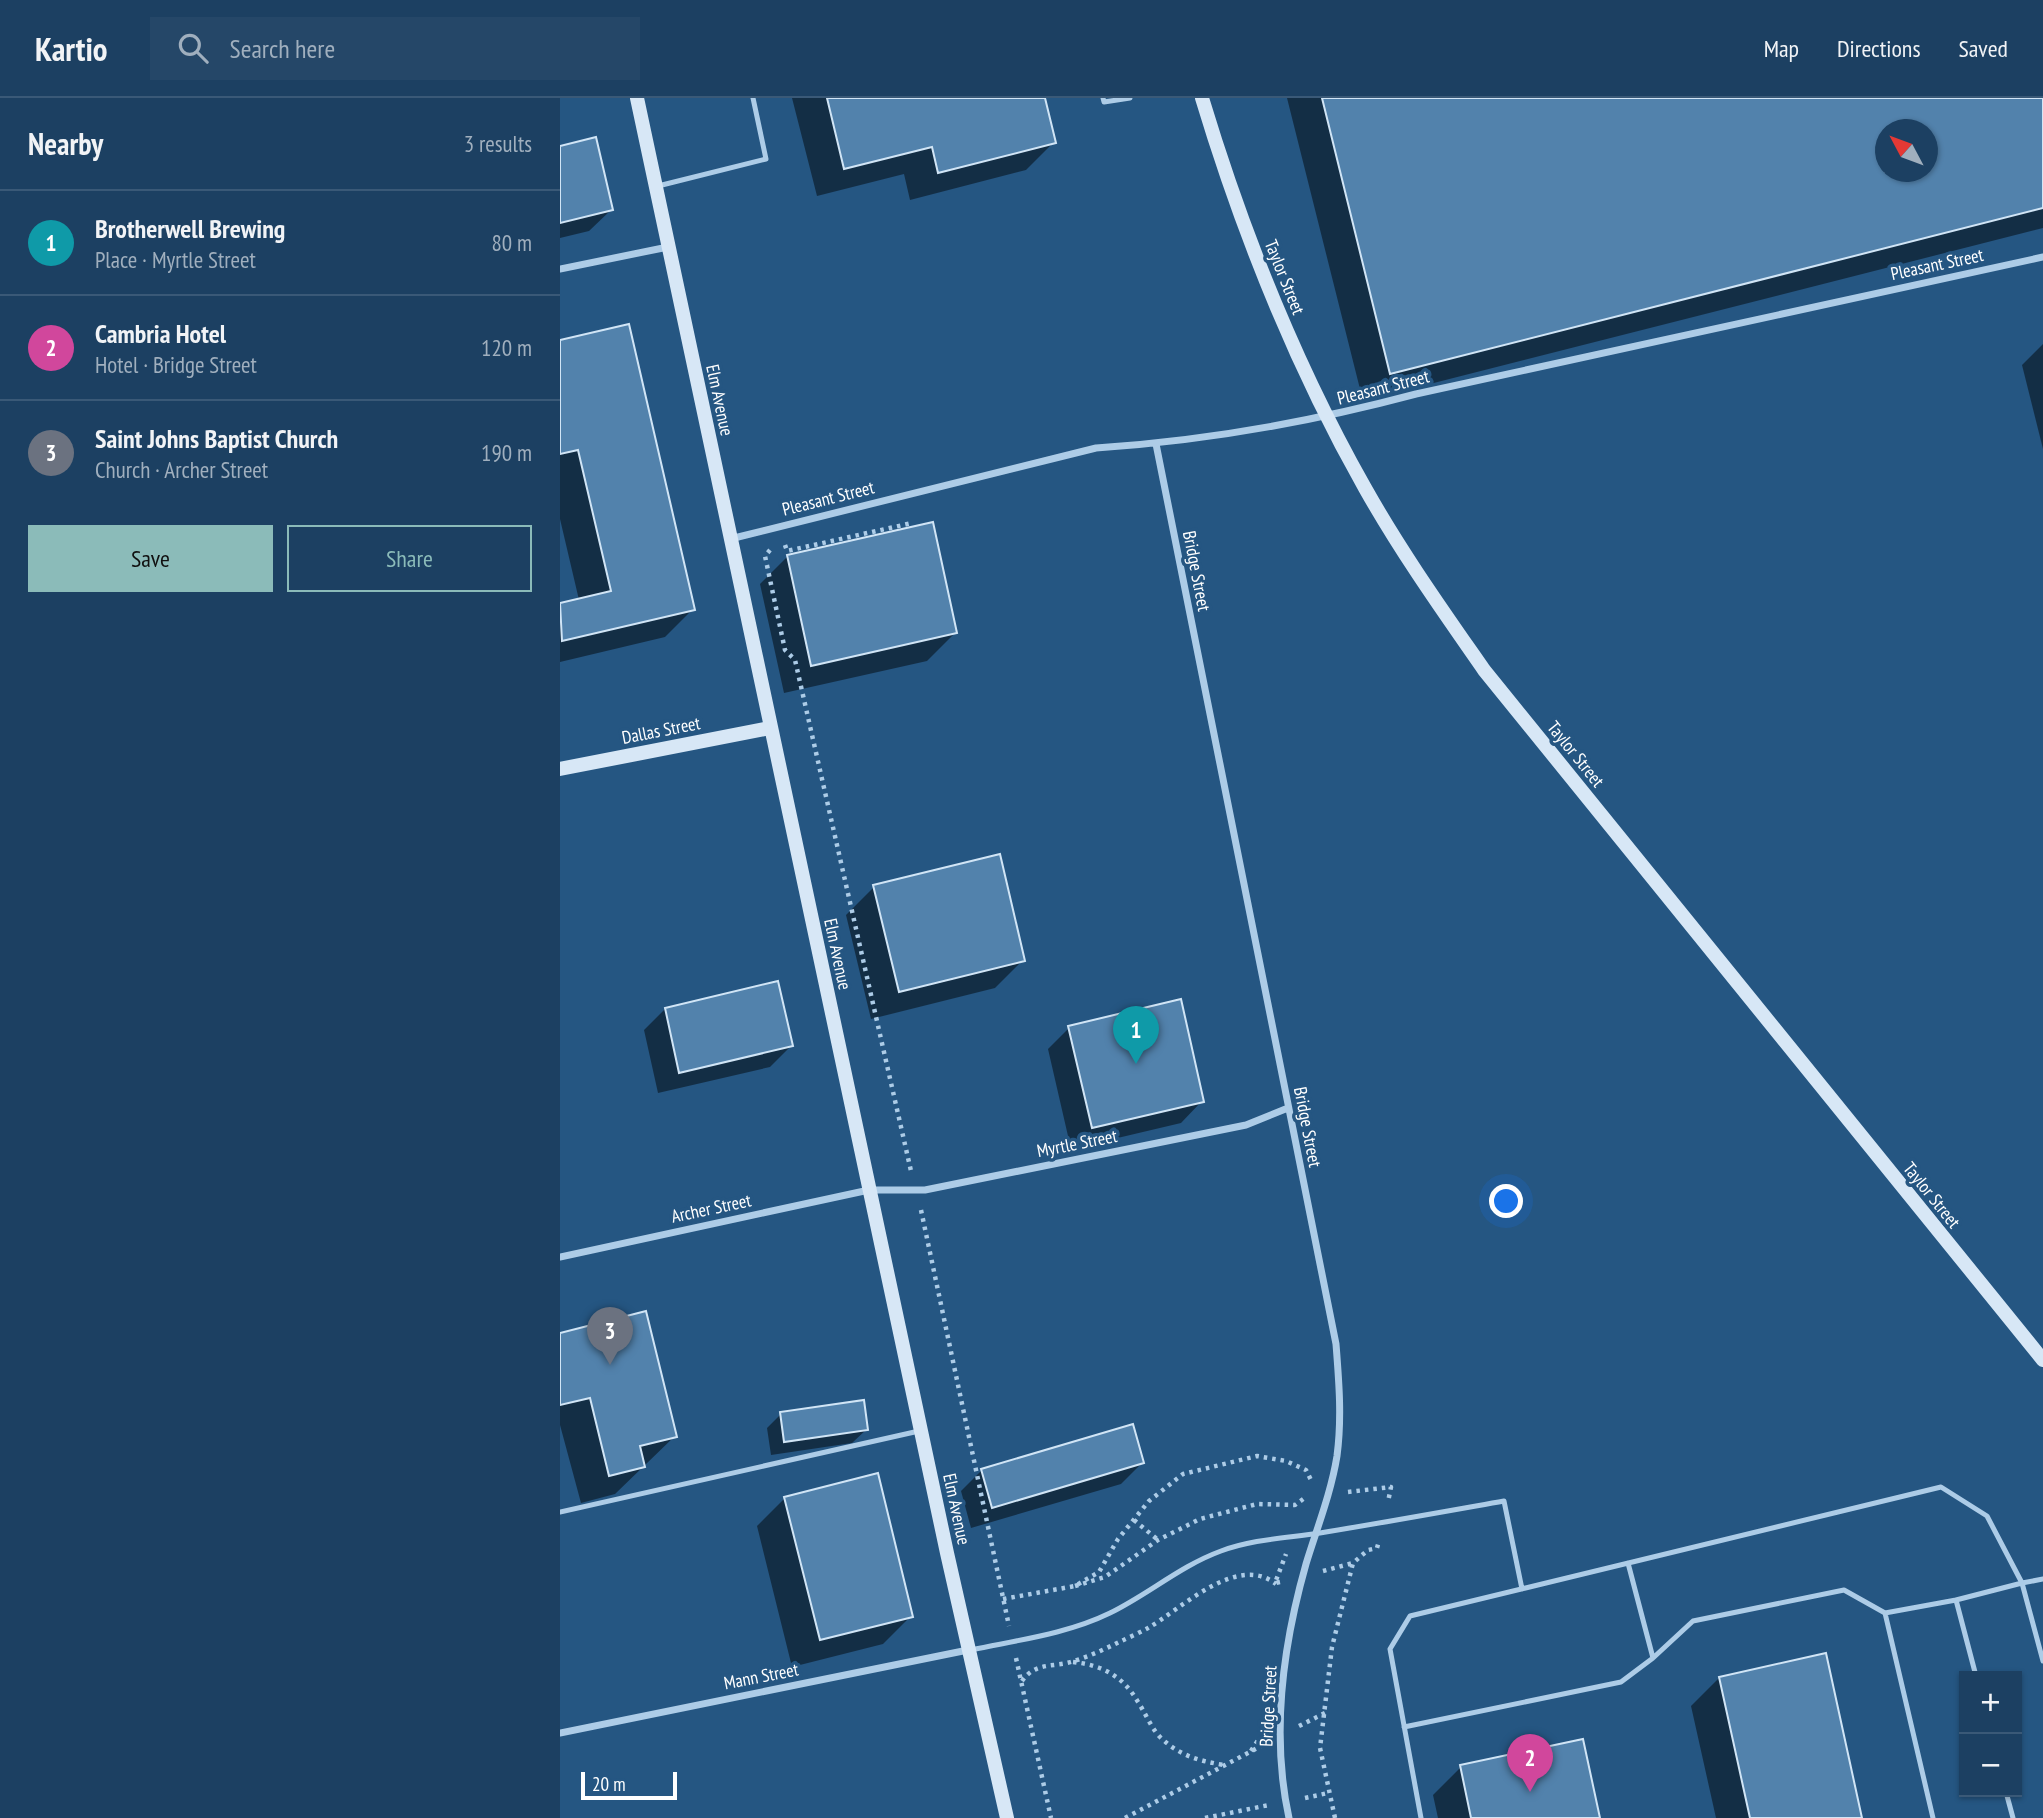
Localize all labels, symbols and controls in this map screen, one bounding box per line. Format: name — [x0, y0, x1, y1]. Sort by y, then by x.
search box — [150, 17, 640, 80]
text: Kartio — [35, 27, 108, 70]
icon: search — [174, 29, 212, 67]
text: Search here — [230, 32, 335, 65]
text: Map — [1764, 33, 1799, 64]
text: Directions — [1837, 33, 1921, 64]
text: Saved — [1959, 33, 2008, 64]
north arrow — [1875, 119, 1938, 182]
text: Nearby — [28, 124, 103, 163]
text: 3 results — [464, 129, 532, 158]
text: Brotherwell Brewing — [95, 212, 285, 245]
text: 1 — [46, 228, 57, 257]
text: 80 m — [491, 228, 532, 257]
street label: Taylor Street — [1260, 236, 1310, 318]
street label: Pleasant Street — [1889, 243, 1985, 285]
text: Place · Myrtle Street — [95, 245, 256, 274]
text: Cambria Hotel — [95, 317, 226, 350]
text: 2 — [46, 333, 57, 362]
text: 120 m — [481, 333, 532, 362]
text: Hotel · Bridge Street — [95, 350, 257, 379]
street label: Elm Avenue — [701, 362, 739, 438]
street label: Pleasant Street — [1335, 364, 1432, 410]
text: Saint Johns Baptist Church — [95, 422, 338, 455]
text: 3 — [46, 438, 57, 467]
text: 190 m — [481, 438, 532, 467]
text: Church · Archer Street — [95, 455, 268, 484]
street label: Pleasant Street — [780, 475, 877, 521]
button: Save — [28, 525, 273, 592]
button: Share — [287, 525, 532, 592]
street label: Bridge Street — [1178, 529, 1216, 613]
street label: Dallas Street — [620, 711, 702, 749]
street label: Taylor Street — [1542, 716, 1610, 792]
street label: Elm Avenue — [819, 916, 857, 992]
pin: 1 — [1113, 1006, 1159, 1064]
street label: Bridge Street — [1289, 1085, 1327, 1169]
street label: Myrtle Street — [1035, 1124, 1119, 1162]
street label: Taylor Street — [1898, 1157, 1966, 1233]
your location — [1489, 1184, 1523, 1218]
street label: Archer Street — [669, 1188, 753, 1228]
pin: 3 — [587, 1307, 633, 1365]
street label: Elm Avenue — [938, 1471, 976, 1547]
street label: Mann Street — [722, 1657, 800, 1694]
street label: Bridge Street — [1254, 1665, 1282, 1747]
map controls — [1959, 1671, 2022, 1797]
button: + — [1959, 1671, 2022, 1734]
pin: 2 — [1507, 1734, 1553, 1792]
button: − — [1959, 1734, 2022, 1797]
scale bar — [581, 1769, 677, 1801]
text: 20 m — [592, 1772, 626, 1796]

